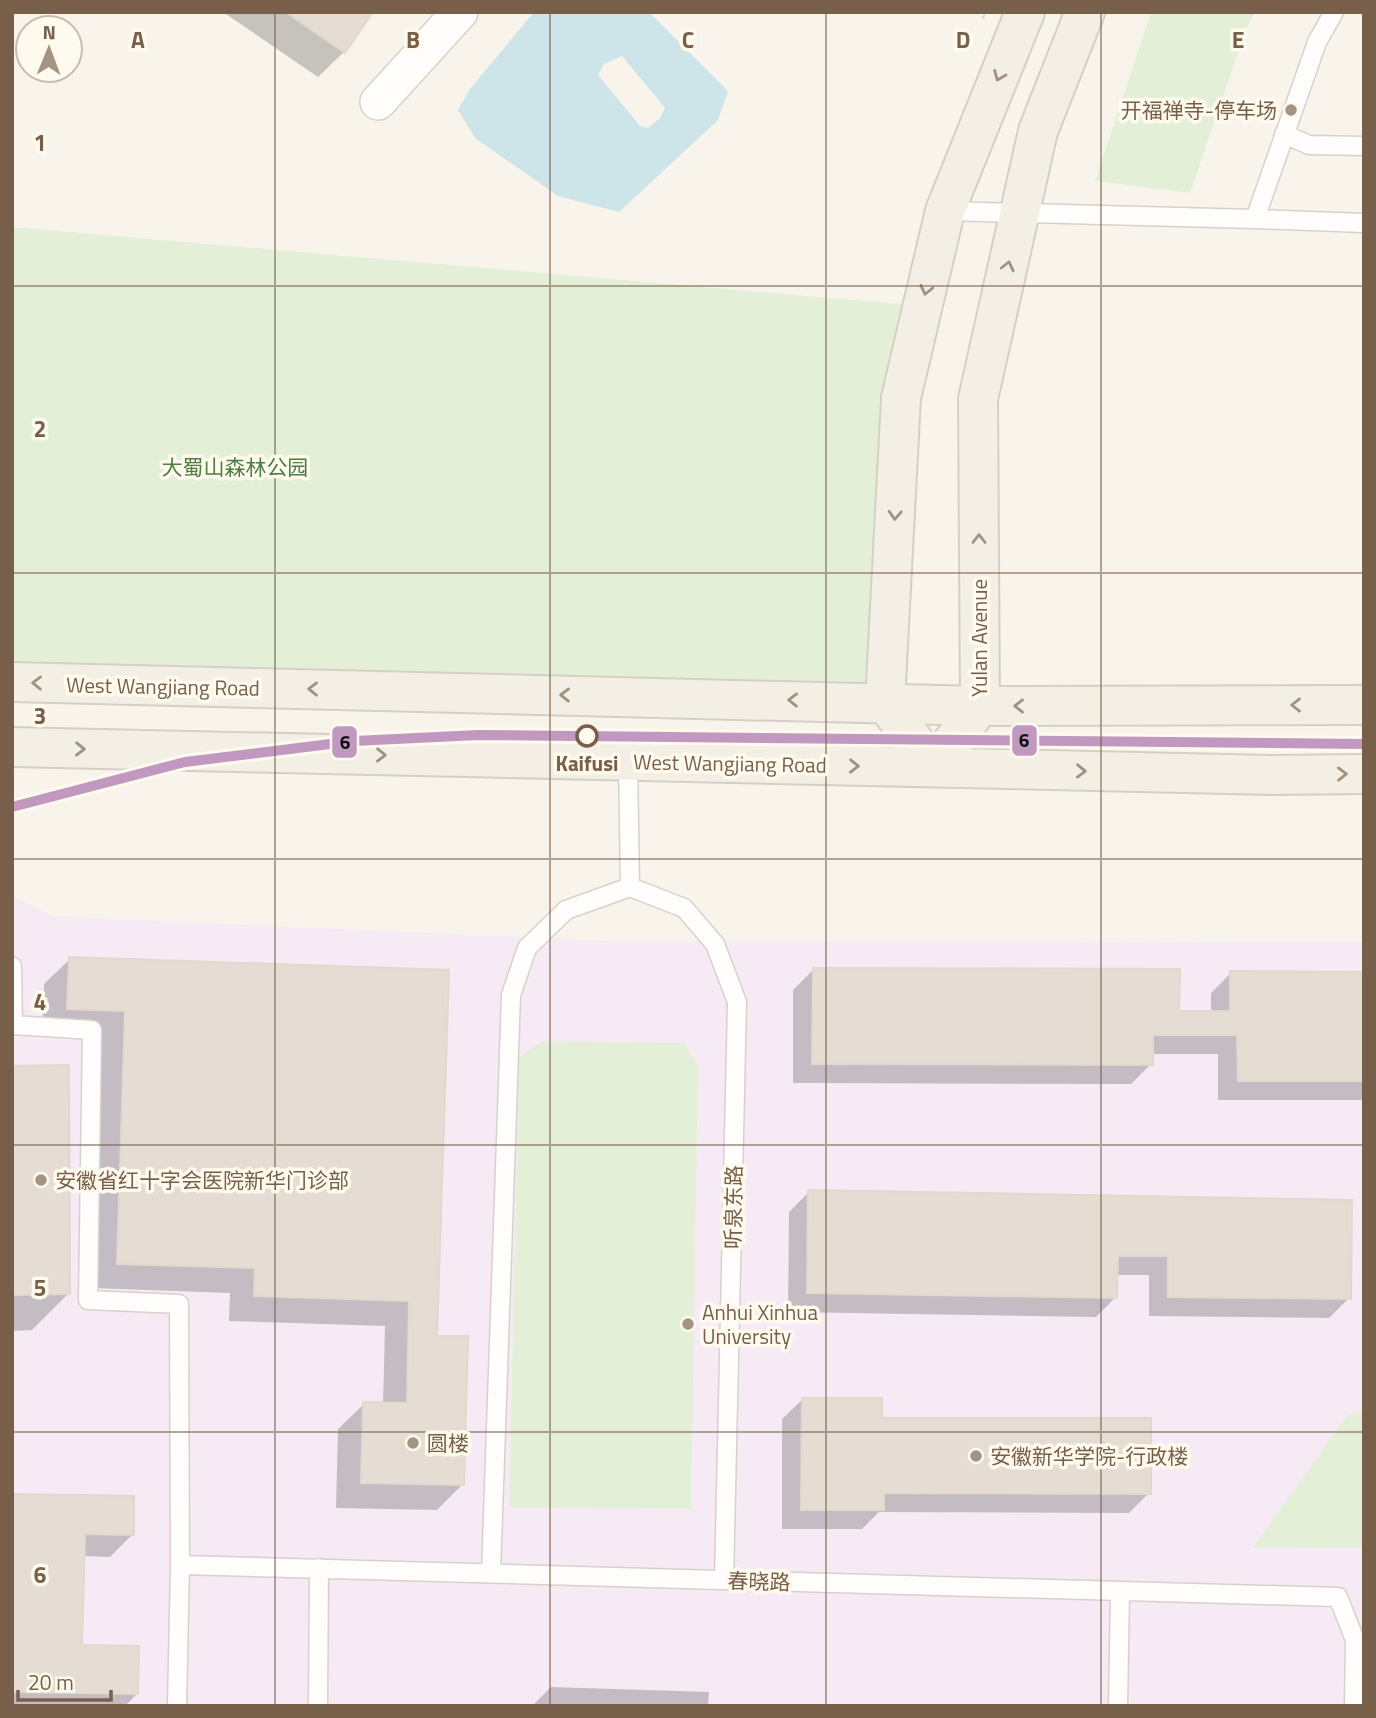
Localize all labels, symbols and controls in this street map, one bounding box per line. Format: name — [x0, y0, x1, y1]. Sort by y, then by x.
north arrow — [14, 14, 84, 84]
text: N — [42, 17, 56, 46]
text: A — [131, 22, 145, 57]
text: B — [406, 22, 420, 57]
text: C — [682, 22, 694, 57]
text: D — [956, 22, 970, 57]
text: E — [1232, 22, 1244, 57]
one-way arrow — [993, 68, 1007, 81]
place label: 开福禅寺-停车场 — [1121, 94, 1277, 126]
marker: 开福禅寺-停车场 — [1283, 102, 1299, 118]
text: 1 — [34, 125, 46, 160]
one-way arrow — [999, 260, 1014, 272]
one-way arrow — [920, 284, 934, 296]
text: 2 — [34, 411, 46, 446]
park label: 大蜀山森林公园 — [162, 451, 309, 483]
one-way arrow — [888, 510, 903, 521]
one-way arrow — [971, 534, 987, 544]
street label: Yulan Avenue — [963, 579, 995, 697]
street label: West Wangjiang Road — [66, 668, 260, 704]
one-way arrow — [31, 675, 42, 691]
one-way arrow — [308, 681, 318, 697]
one-way arrow — [560, 687, 571, 702]
one-way arrow — [787, 692, 797, 708]
one-way arrow — [1290, 697, 1300, 713]
text: 3 — [34, 698, 46, 733]
one-way arrow — [1013, 698, 1024, 714]
line badge: 6 — [1011, 724, 1038, 757]
line badge: 6 — [331, 725, 358, 759]
marker: Kaifusi — [576, 725, 598, 747]
text: 6 — [1019, 725, 1030, 754]
text: 6 — [340, 727, 351, 756]
one-way arrow — [76, 741, 86, 757]
street label: West Wangjiang Road — [633, 745, 827, 781]
place label: Kaifusi — [556, 747, 618, 779]
one-way arrow — [376, 748, 387, 763]
one-way arrow — [849, 758, 860, 773]
one-way arrow — [1076, 763, 1087, 778]
one-way arrow — [1338, 766, 1348, 782]
text: 4 — [34, 984, 46, 1019]
place label: 安徽省红十字会医院新华门诊部 — [55, 1164, 349, 1196]
street label: 听泉东路 — [716, 1165, 750, 1249]
marker: 安徽省红十字会医院新华门诊部 — [33, 1172, 49, 1188]
text: 5 — [34, 1270, 46, 1305]
place label: Anhui Xinhua University — [702, 1296, 818, 1352]
marker: Anhui Xinhua University — [680, 1316, 696, 1332]
place label: 圆楼 — [427, 1427, 469, 1459]
marker: 圆楼 — [405, 1435, 421, 1451]
place label: 安徽新华学院-行政楼 — [990, 1440, 1188, 1472]
marker: 安徽新华学院-行政楼 — [968, 1448, 984, 1464]
text: 6 — [34, 1557, 47, 1592]
street label: 春晓路 — [727, 1564, 791, 1598]
scale bar — [18, 1658, 110, 1702]
text: 20 m — [28, 1666, 74, 1698]

